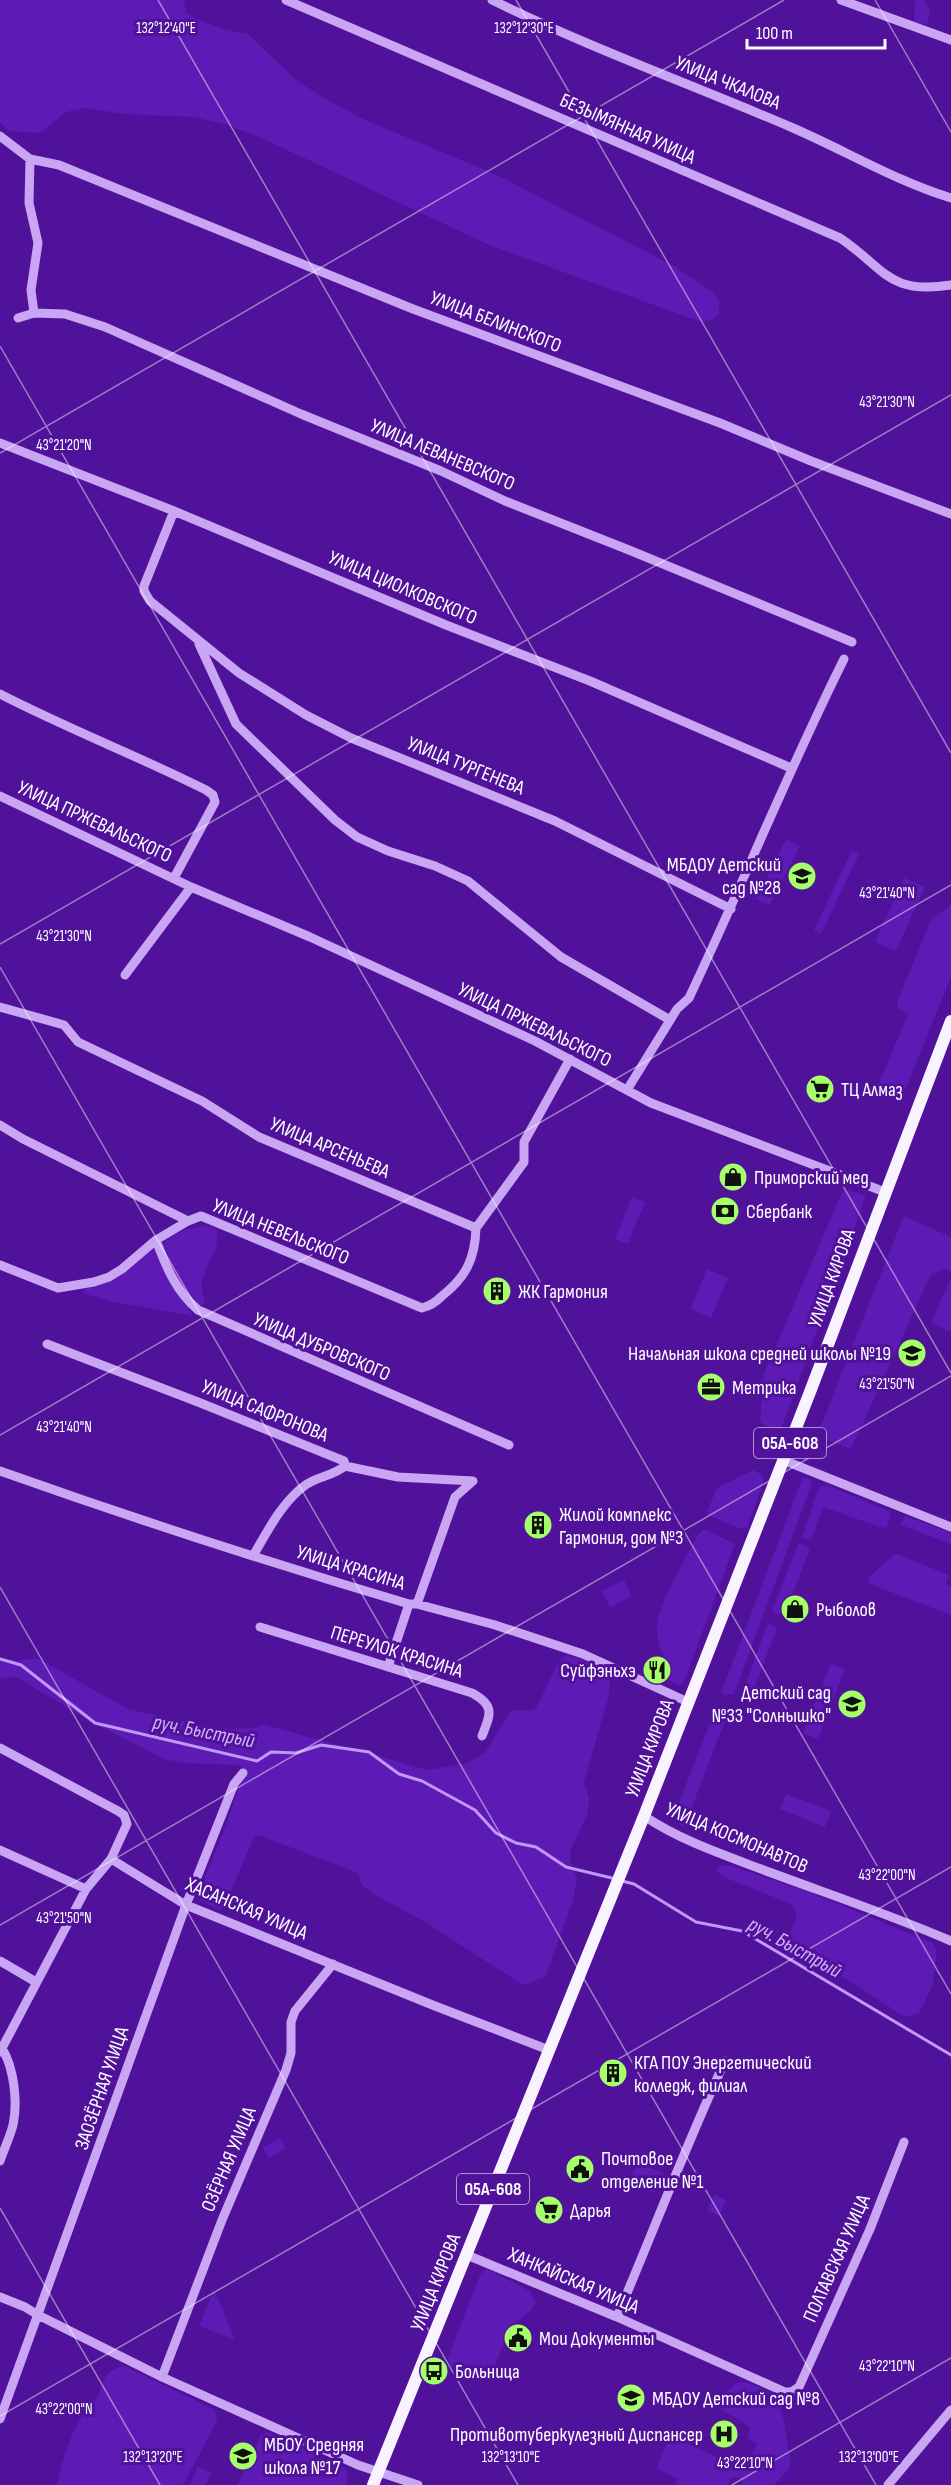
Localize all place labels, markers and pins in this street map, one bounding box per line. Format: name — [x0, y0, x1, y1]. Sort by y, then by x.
place label: МБДОУ Детский сад №28 — [667, 853, 781, 900]
school or university icon: МБДОУ Детский сад №28 — [786, 860, 818, 892]
supermarket icon: ТЦ Алмаз — [804, 1073, 836, 1105]
place label: ТЦ Алмаз — [841, 1078, 903, 1102]
shop icon: Приморский мед — [717, 1161, 749, 1193]
place label: Приморский мед — [754, 1166, 869, 1190]
bank icon: Сбербанк — [709, 1195, 741, 1227]
place label: Сбербанк — [746, 1200, 813, 1224]
building icon: ЖК Гармония — [481, 1275, 513, 1307]
place label: ЖК Гармония — [518, 1280, 608, 1304]
school or university icon: Начальная школа средней школы №19 — [896, 1337, 928, 1369]
place label: Начальная школа средней школы №19 — [628, 1342, 891, 1366]
office icon: Метрика — [695, 1371, 727, 1403]
place label: Метрика — [732, 1376, 797, 1400]
place label: Жилой комплекс Гармония, дом №3 — [559, 1503, 683, 1550]
building icon: Жилой комплекс Гармония, дом №3 — [522, 1509, 554, 1541]
shop icon: Рыболов — [779, 1593, 811, 1625]
place label: Рыболов — [816, 1598, 876, 1622]
restaurant icon: Суйфэньхэ — [641, 1654, 673, 1686]
place label: Суйфэньхэ — [560, 1659, 636, 1683]
place label: Детский сад №33 "Солнышко" — [711, 1681, 831, 1728]
school or university icon: Детский сад №33 "Солнышко" — [836, 1688, 868, 1720]
place label: КГА ПОУ Энергетический колледж, филиал — [634, 2051, 812, 2098]
building icon: КГА ПОУ Энергетический колледж, филиал — [597, 2057, 629, 2089]
place label: Почтовое отделение №1 — [601, 2147, 704, 2194]
public building icon: Почтовое отделение №1 — [564, 2153, 596, 2185]
supermarket icon: Дарья — [533, 2194, 565, 2226]
place label: Дарья — [570, 2199, 611, 2223]
public building icon: Мои Документы — [502, 2322, 534, 2354]
place label: Мои Документы — [539, 2327, 654, 2351]
bus stop icon: Больница — [418, 2355, 450, 2387]
place label: Больница — [455, 2360, 520, 2384]
school or university icon: МБДОУ Детский сад №8 — [615, 2382, 647, 2414]
place label: МБДОУ Детский сад №8 — [652, 2387, 820, 2411]
hospital icon: Противотуберкулезный Диспансер — [708, 2418, 740, 2450]
place label: Противотуберкулезный Диспансер — [450, 2423, 703, 2447]
place label: МБОУ Средняя школа №17 — [264, 2433, 364, 2480]
school or university icon: МБОУ Средняя школа №17 — [227, 2440, 259, 2472]

